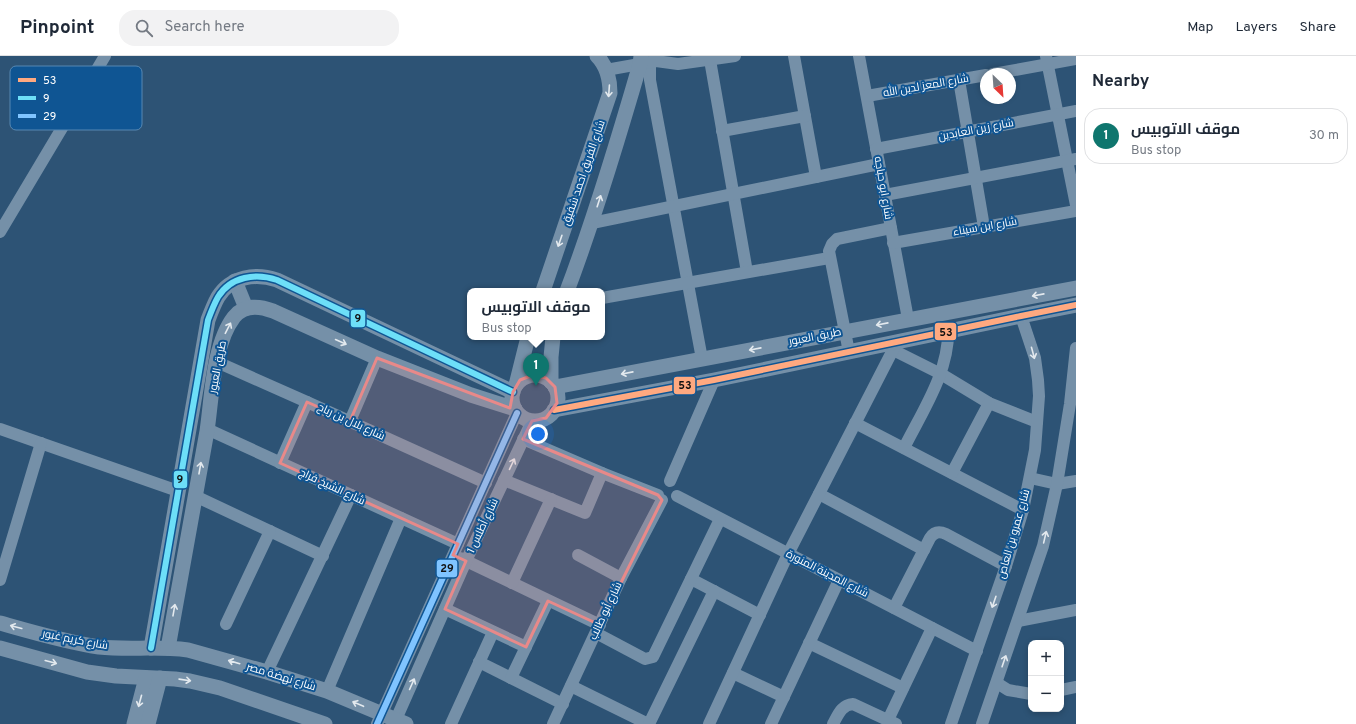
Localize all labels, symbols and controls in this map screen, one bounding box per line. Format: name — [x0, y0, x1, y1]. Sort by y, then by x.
search box — [119, 10, 399, 46]
text: Pinpoint — [20, 16, 95, 40]
icon: search — [133, 17, 155, 39]
text: Search here — [165, 18, 245, 37]
text: Map — [1187, 19, 1213, 36]
text: Layers — [1235, 19, 1277, 36]
text: Share — [1299, 19, 1336, 36]
legend — [10, 66, 142, 130]
north arrow — [980, 68, 1016, 104]
street label: شارع المعز لدين الله — [882, 70, 970, 100]
text: Nearby — [1092, 71, 1149, 93]
text: 53 — [43, 74, 56, 88]
one-way arrow — [606, 84, 613, 97]
text: 9 — [43, 92, 50, 106]
text: 29 — [43, 110, 56, 124]
street label: شارع زين العابدين — [937, 116, 1015, 144]
street label: شارع الفريق احمد شفيق — [559, 118, 609, 228]
text: موقف الاتوبيس — [1131, 121, 1240, 140]
text: 1 — [1103, 128, 1109, 144]
text: 30 m — [1309, 128, 1339, 144]
text: Bus stop — [1131, 143, 1181, 159]
street label: شارع ابو حباجه — [871, 155, 895, 221]
one-way arrow — [596, 195, 603, 208]
street label: شارع ابن سيناء — [952, 214, 1018, 240]
one-way arrow — [556, 235, 564, 247]
popup — [467, 288, 605, 340]
one-way arrow — [1032, 291, 1045, 299]
text: موقف الاتوبيس — [481, 299, 591, 318]
line badge: 9 — [350, 309, 366, 328]
text: 9 — [355, 312, 362, 326]
one-way arrow — [876, 320, 889, 328]
text: Bus stop — [481, 321, 532, 337]
one-way arrow — [225, 322, 232, 334]
line badge: 53 — [934, 322, 957, 341]
street label: طريق العبور — [787, 325, 842, 349]
text: 53 — [939, 326, 953, 340]
one-way arrow — [335, 339, 347, 346]
street label: طريق العبور — [206, 340, 230, 395]
one-way arrow — [749, 345, 762, 353]
one-way arrow — [1030, 346, 1037, 359]
pin: 1 — [523, 353, 549, 386]
one-way arrow — [621, 369, 634, 377]
line badge: 53 — [673, 376, 696, 395]
text: 53 — [678, 379, 692, 393]
street label: شارع بلال بن رباح — [315, 400, 387, 444]
your location — [528, 424, 548, 444]
one-way arrow — [509, 458, 516, 470]
one-way arrow — [196, 462, 204, 475]
street label: شارع الشيخ فراج — [297, 466, 367, 508]
line badge: 9 — [173, 470, 188, 489]
text: 9 — [177, 473, 184, 487]
street label: شارع عمرو بن العاص — [995, 488, 1033, 580]
street label: شارع أطلس 1 — [463, 496, 502, 556]
one-way arrow — [1042, 531, 1049, 544]
street label: شارع المدينة المنورة — [783, 547, 871, 601]
line badge: 29 — [436, 559, 458, 578]
text: 29 — [440, 562, 454, 576]
street label: شارع أبو طالب — [586, 579, 625, 642]
one-way arrow — [990, 596, 997, 609]
one-way arrow — [171, 604, 179, 617]
one-way arrow — [10, 623, 23, 630]
street label: شارع كريم غبور — [40, 627, 109, 653]
map controls — [1028, 640, 1064, 712]
button: + — [1028, 640, 1064, 676]
one-way arrow — [1001, 655, 1009, 667]
one-way arrow — [228, 658, 241, 666]
one-way arrow — [44, 659, 57, 666]
street label: شارع نهضة مصر — [244, 660, 317, 694]
one-way arrow — [178, 676, 191, 684]
button: − — [1028, 676, 1064, 712]
one-way arrow — [409, 678, 416, 690]
one-way arrow — [136, 694, 143, 707]
one-way arrow — [352, 699, 364, 707]

